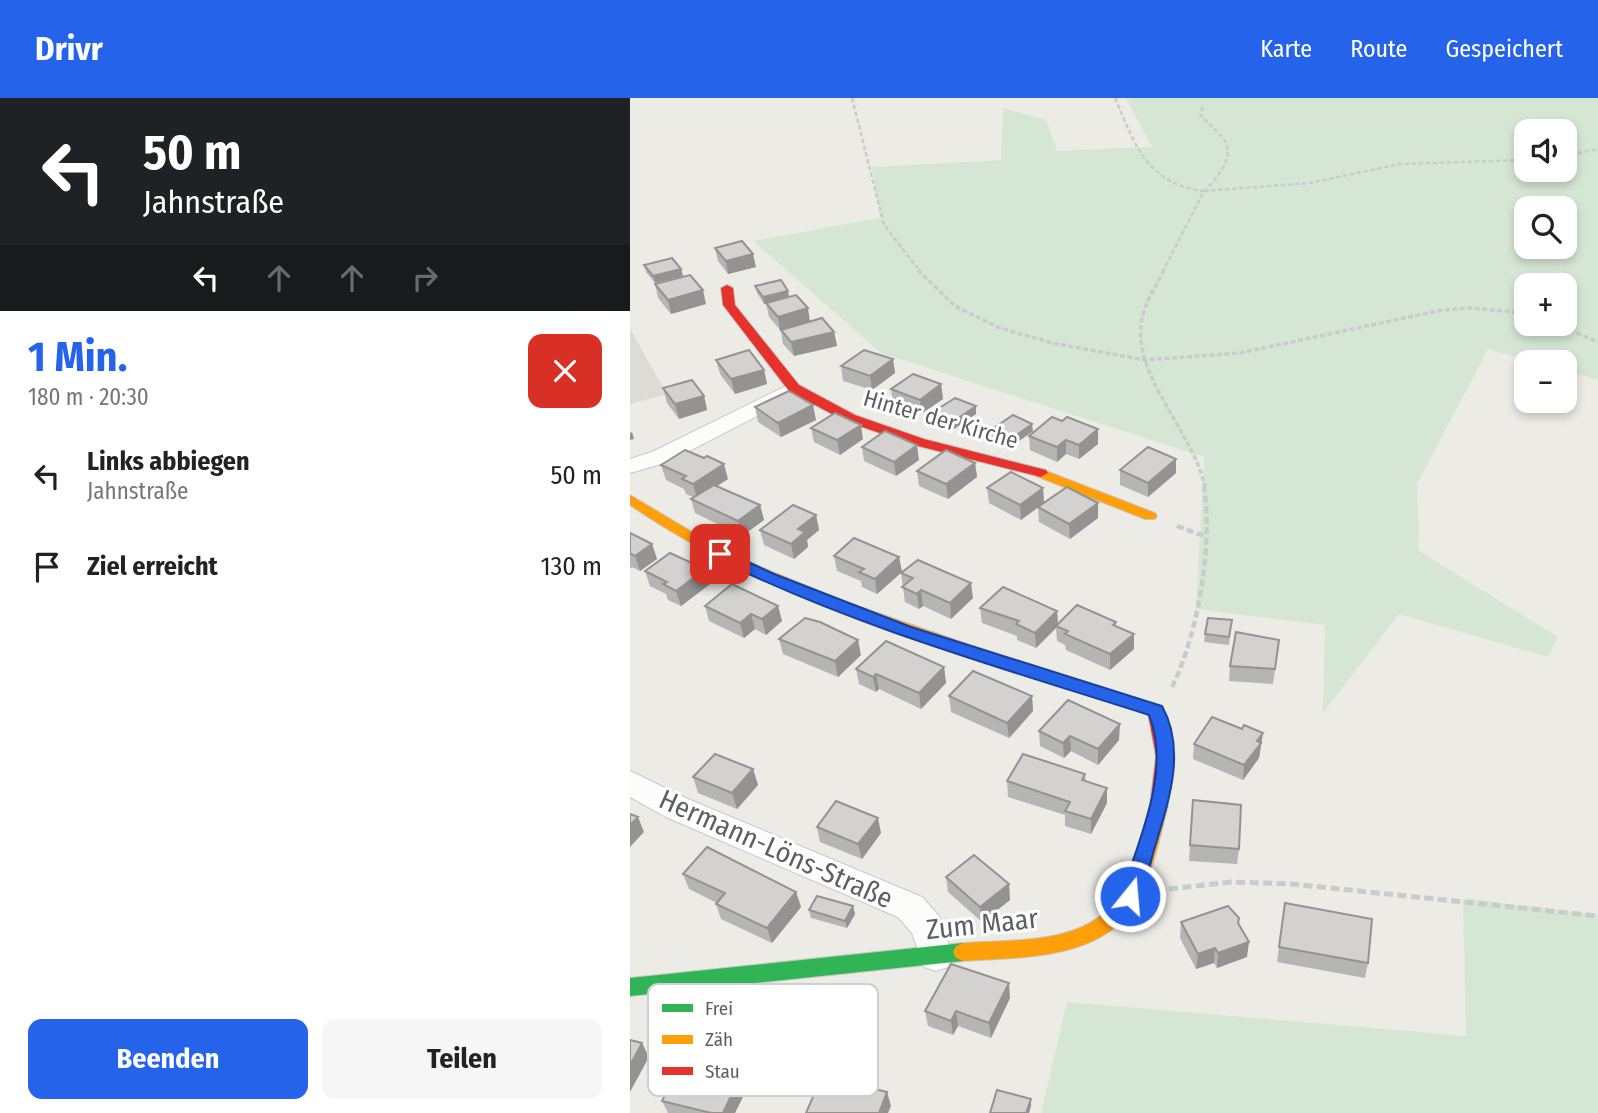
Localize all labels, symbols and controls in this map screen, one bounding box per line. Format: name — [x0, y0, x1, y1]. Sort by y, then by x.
text: Drivr — [35, 29, 103, 69]
text: Karte — [1260, 35, 1312, 63]
text: Route — [1350, 35, 1407, 63]
text: Gespeichert — [1445, 35, 1563, 63]
map controls — [1514, 119, 1577, 413]
button: sound — [1514, 119, 1577, 182]
text: 50 m — [143, 123, 241, 182]
icon: left — [28, 126, 119, 217]
text: Jahnstraße — [143, 183, 284, 221]
button: search — [1514, 196, 1577, 259]
icon: left — [187, 259, 225, 297]
icon: ahead — [260, 259, 298, 297]
icon: ahead — [333, 259, 371, 297]
icon: right — [406, 259, 444, 297]
button: + — [1514, 273, 1577, 336]
text: 1 Min. — [28, 332, 127, 382]
button: close — [528, 334, 602, 408]
button: − — [1514, 350, 1577, 413]
text: 180 m · 20:30 — [28, 383, 149, 411]
street label: Hinter der Kirche — [860, 384, 1022, 454]
text: Links abbiegen — [87, 446, 250, 477]
icon: left — [28, 457, 66, 495]
text: 50 m — [550, 460, 602, 491]
text: Jahnstraße — [87, 477, 188, 505]
pin — [690, 524, 750, 584]
icon: arrive — [701, 535, 739, 573]
icon: arrive — [28, 548, 66, 586]
text: Ziel erreicht — [87, 551, 218, 582]
text: 130 m — [540, 551, 602, 582]
street label: Hermann-Löns-Straße — [654, 783, 898, 915]
position arrow — [1093, 859, 1167, 933]
street label: Zum Maar — [924, 902, 1040, 946]
legend — [648, 984, 878, 1096]
text: Frei — [705, 997, 733, 1020]
button: Beenden — [28, 1019, 308, 1099]
button: Teilen — [322, 1019, 602, 1099]
text: Zäh — [705, 1028, 733, 1051]
text: Stau — [705, 1060, 740, 1083]

